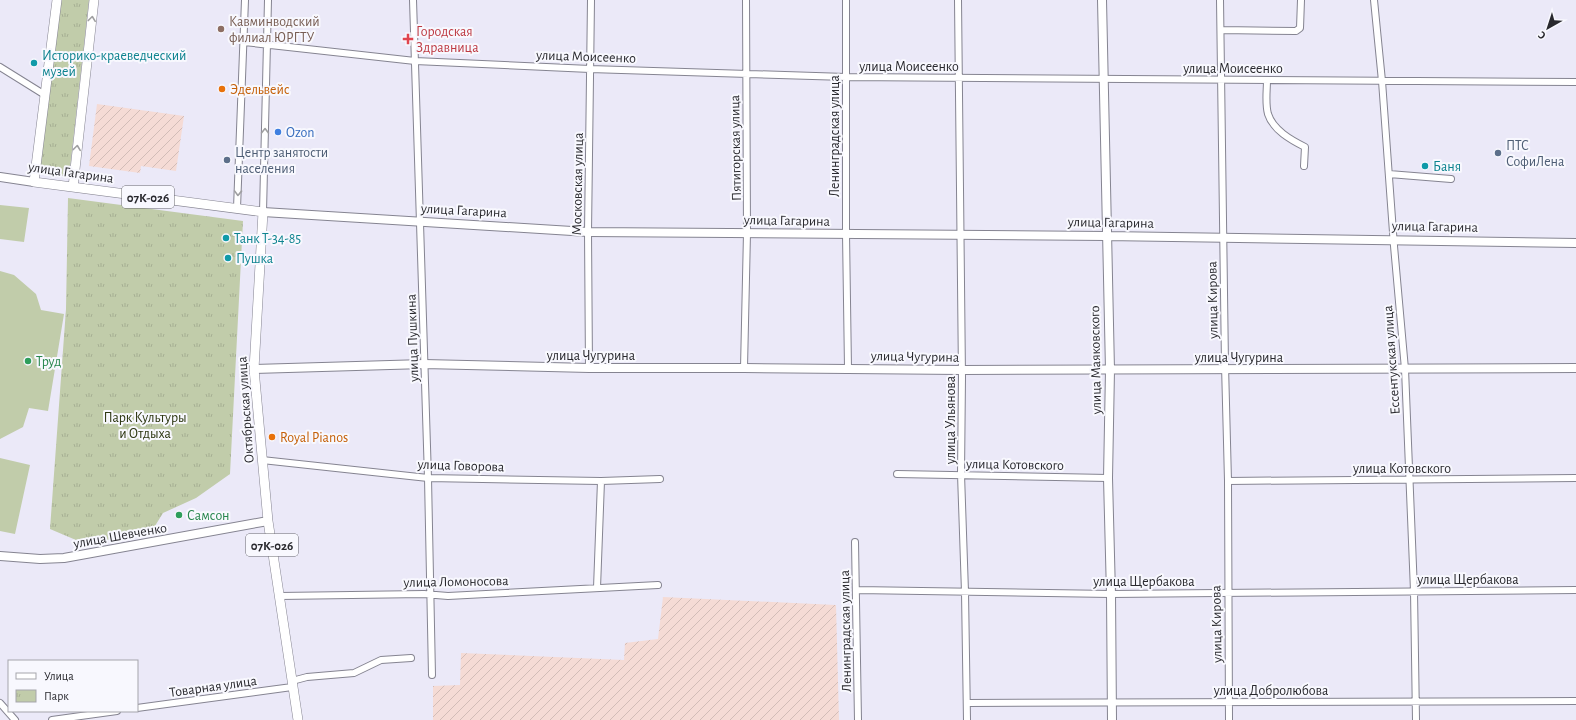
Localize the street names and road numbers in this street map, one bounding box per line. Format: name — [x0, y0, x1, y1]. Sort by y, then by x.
street label: улица Моисеенко — [535, 48, 636, 66]
street label: улица Моисеенко — [858, 60, 959, 74]
street label: улица Моисеенко — [1182, 62, 1283, 76]
street label: Ленинградская улица — [828, 74, 842, 197]
street label: Пятигорская улица — [728, 94, 744, 201]
street label: Московская улица — [570, 132, 586, 236]
street label: улица Гагарина — [26, 160, 115, 186]
road number: 07К-026 — [122, 186, 174, 208]
street label: улица Гагарина — [420, 202, 508, 220]
street label: улица Гагарина — [743, 213, 831, 229]
street label: улица Гагарина — [1067, 215, 1155, 231]
street label: улица Гагарина — [1391, 219, 1479, 235]
street label: улица Кирова — [1205, 260, 1221, 340]
street label: улица Пушкина — [404, 293, 422, 383]
street label: Ессентукская улица — [1381, 304, 1403, 415]
street label: улица Маяковского — [1088, 305, 1104, 415]
street label: улица Чугурина — [546, 349, 636, 363]
street label: улица Чугурина — [870, 349, 960, 365]
street label: улица Чугурина — [1194, 351, 1284, 365]
street label: Октябрьская улица — [235, 355, 257, 464]
street label: улица Ульянова — [944, 375, 958, 465]
street label: улица Говорова — [416, 457, 505, 475]
street label: улица Котовского — [965, 457, 1064, 473]
street label: улица Котовского — [1352, 462, 1451, 476]
street label: улица Шевченко — [71, 521, 168, 551]
road number: 07К-026 — [246, 534, 298, 556]
street label: Ленинградская улица — [838, 569, 854, 692]
street label: улица Щербакова — [1416, 573, 1519, 587]
street label: улица Ломоносова — [402, 574, 509, 590]
street label: улица Щербакова — [1092, 575, 1195, 589]
street label: улица Кирова — [1209, 584, 1225, 664]
street label: Товарная улица — [169, 674, 258, 700]
street label: улица Добролюбова — [1213, 684, 1329, 698]

